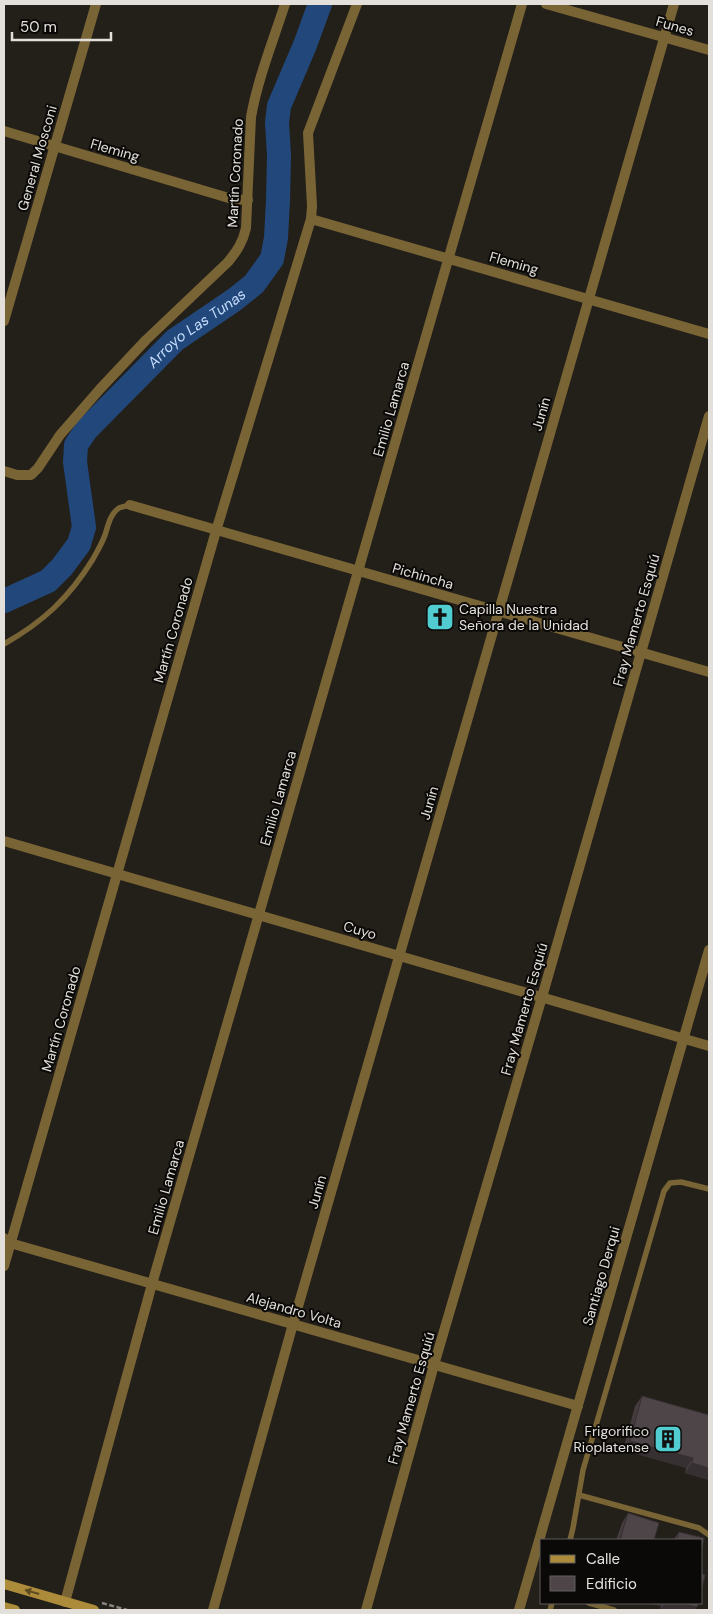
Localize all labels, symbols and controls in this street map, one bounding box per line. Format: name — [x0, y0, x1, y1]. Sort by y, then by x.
scale bar — [12, 10, 111, 42]
street label: Funes — [654, 12, 696, 40]
text: 50 m — [20, 17, 57, 37]
street label: General Mosconi — [13, 103, 61, 213]
street label: Martín Coronado — [223, 118, 247, 228]
street label: Fleming — [88, 134, 142, 166]
street label: Fleming — [487, 247, 541, 279]
water label: Arroyo Las Tunas — [142, 284, 250, 373]
street label: Emilio Lamarca — [369, 359, 413, 459]
street label: Junín — [528, 395, 554, 433]
street label: Fray Mamerto Esquiú — [608, 552, 664, 688]
street label: Pichincha — [390, 559, 456, 593]
street label: Martín Coronado — [149, 575, 197, 685]
place label: Capilla Nuestra Señora de la Unidad — [459, 600, 589, 634]
church icon: Capilla Nuestra Señora de la Unidad — [425, 602, 455, 632]
street label: Emilio Lamarca — [256, 748, 300, 848]
street label: Junín — [416, 784, 442, 822]
street label: Cuyo — [341, 917, 379, 943]
street label: Fray Mamerto Esquiú — [496, 941, 552, 1077]
street label: Martín Coronado — [37, 964, 85, 1074]
street label: Emilio Lamarca — [144, 1137, 188, 1237]
street label: Junín — [304, 1173, 330, 1211]
street label: Santiago Derqui — [578, 1224, 624, 1328]
street label: Alejandro Volta — [244, 1288, 344, 1332]
street label: Fray Mamerto Esquiú — [383, 1330, 439, 1466]
place label: Frigorifico Rioplatense — [573, 1422, 649, 1456]
building icon: Frigorifico Rioplatense — [653, 1424, 683, 1454]
legend — [540, 1539, 703, 1604]
text: Calle — [586, 1549, 620, 1569]
text: Edificio — [586, 1574, 637, 1594]
one-way arrow — [25, 1588, 40, 1596]

